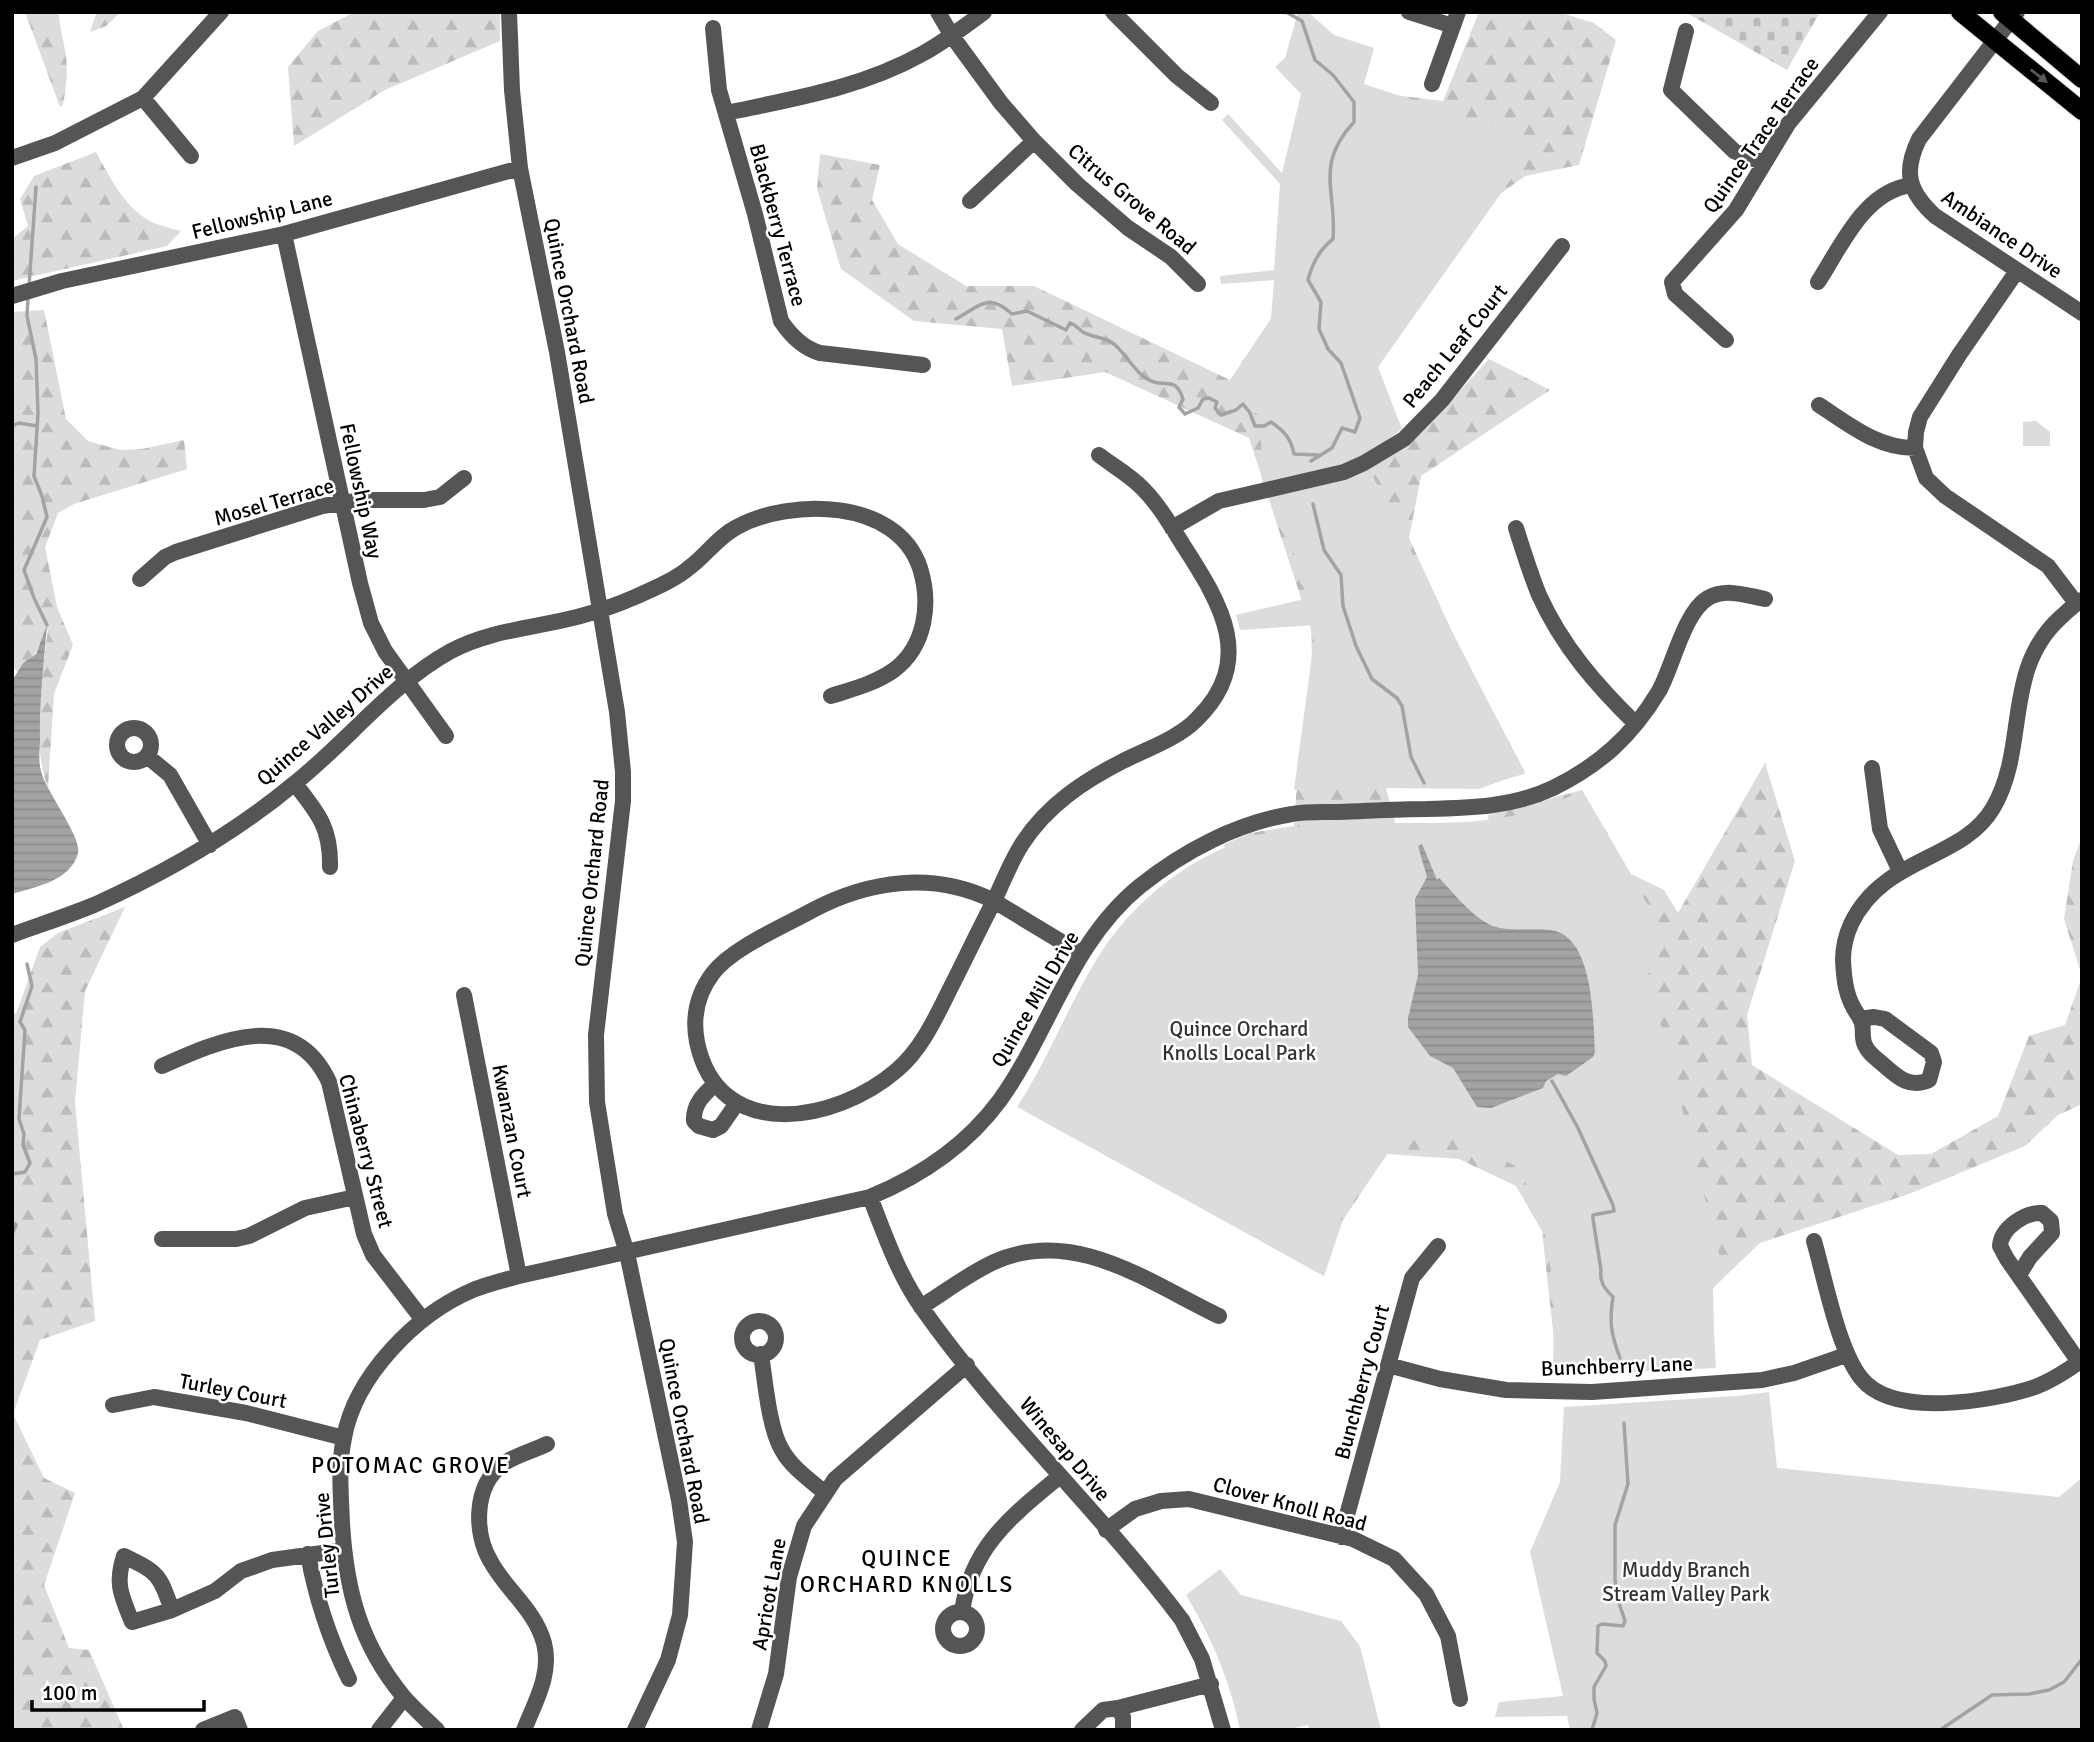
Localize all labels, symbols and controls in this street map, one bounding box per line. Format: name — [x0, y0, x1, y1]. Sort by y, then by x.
street label: Quince Trace Terrace — [1697, 52, 1825, 218]
one-way arrow — [2029, 68, 2047, 83]
street label: Citrus Grove Road — [1063, 138, 1201, 260]
street label: Blackberry Terrace — [744, 141, 812, 309]
street label: Ambiance Drive — [1937, 184, 2067, 284]
street label: Fellowship Lane — [189, 185, 335, 245]
street label: Quince Orchard Road — [538, 216, 600, 406]
street label: Peach Leaf Court — [1397, 279, 1513, 413]
street label: Fellowship Way — [334, 421, 388, 561]
street label: Mosel Terrace — [211, 472, 337, 532]
street label: Quince Valley Drive — [251, 659, 399, 791]
street label: Quince Orchard Road — [569, 778, 615, 968]
street label: Quince Mill Drive — [985, 926, 1085, 1072]
park label: Quince Orchard Knolls Local Park — [1162, 1016, 1316, 1066]
street label: Kwanzan Court — [486, 1062, 538, 1200]
street label: Chinaberry Street — [333, 1071, 399, 1231]
street label: Bunchberry Court — [1329, 1302, 1395, 1462]
street label: Quince Orchard Road — [653, 1336, 715, 1526]
street label: Bunchberry Lane — [1540, 1350, 1694, 1382]
street label: Turley Court — [177, 1368, 289, 1414]
street label: Winesap Drive — [1014, 1392, 1116, 1506]
district label: POTOMAC GROVE — [311, 1451, 511, 1480]
street label: Clover Knoll Road — [1210, 1471, 1370, 1537]
street label: Turley Drive — [309, 1491, 345, 1599]
street label: Apricot Lane — [746, 1536, 792, 1652]
district label: QUINCE ORCHARD KNOLLS — [800, 1544, 1014, 1599]
park label: Muddy Branch Stream Valley Park — [1602, 1557, 1770, 1607]
scale bar — [32, 1668, 203, 1712]
text: 100 m — [42, 1680, 97, 1706]

